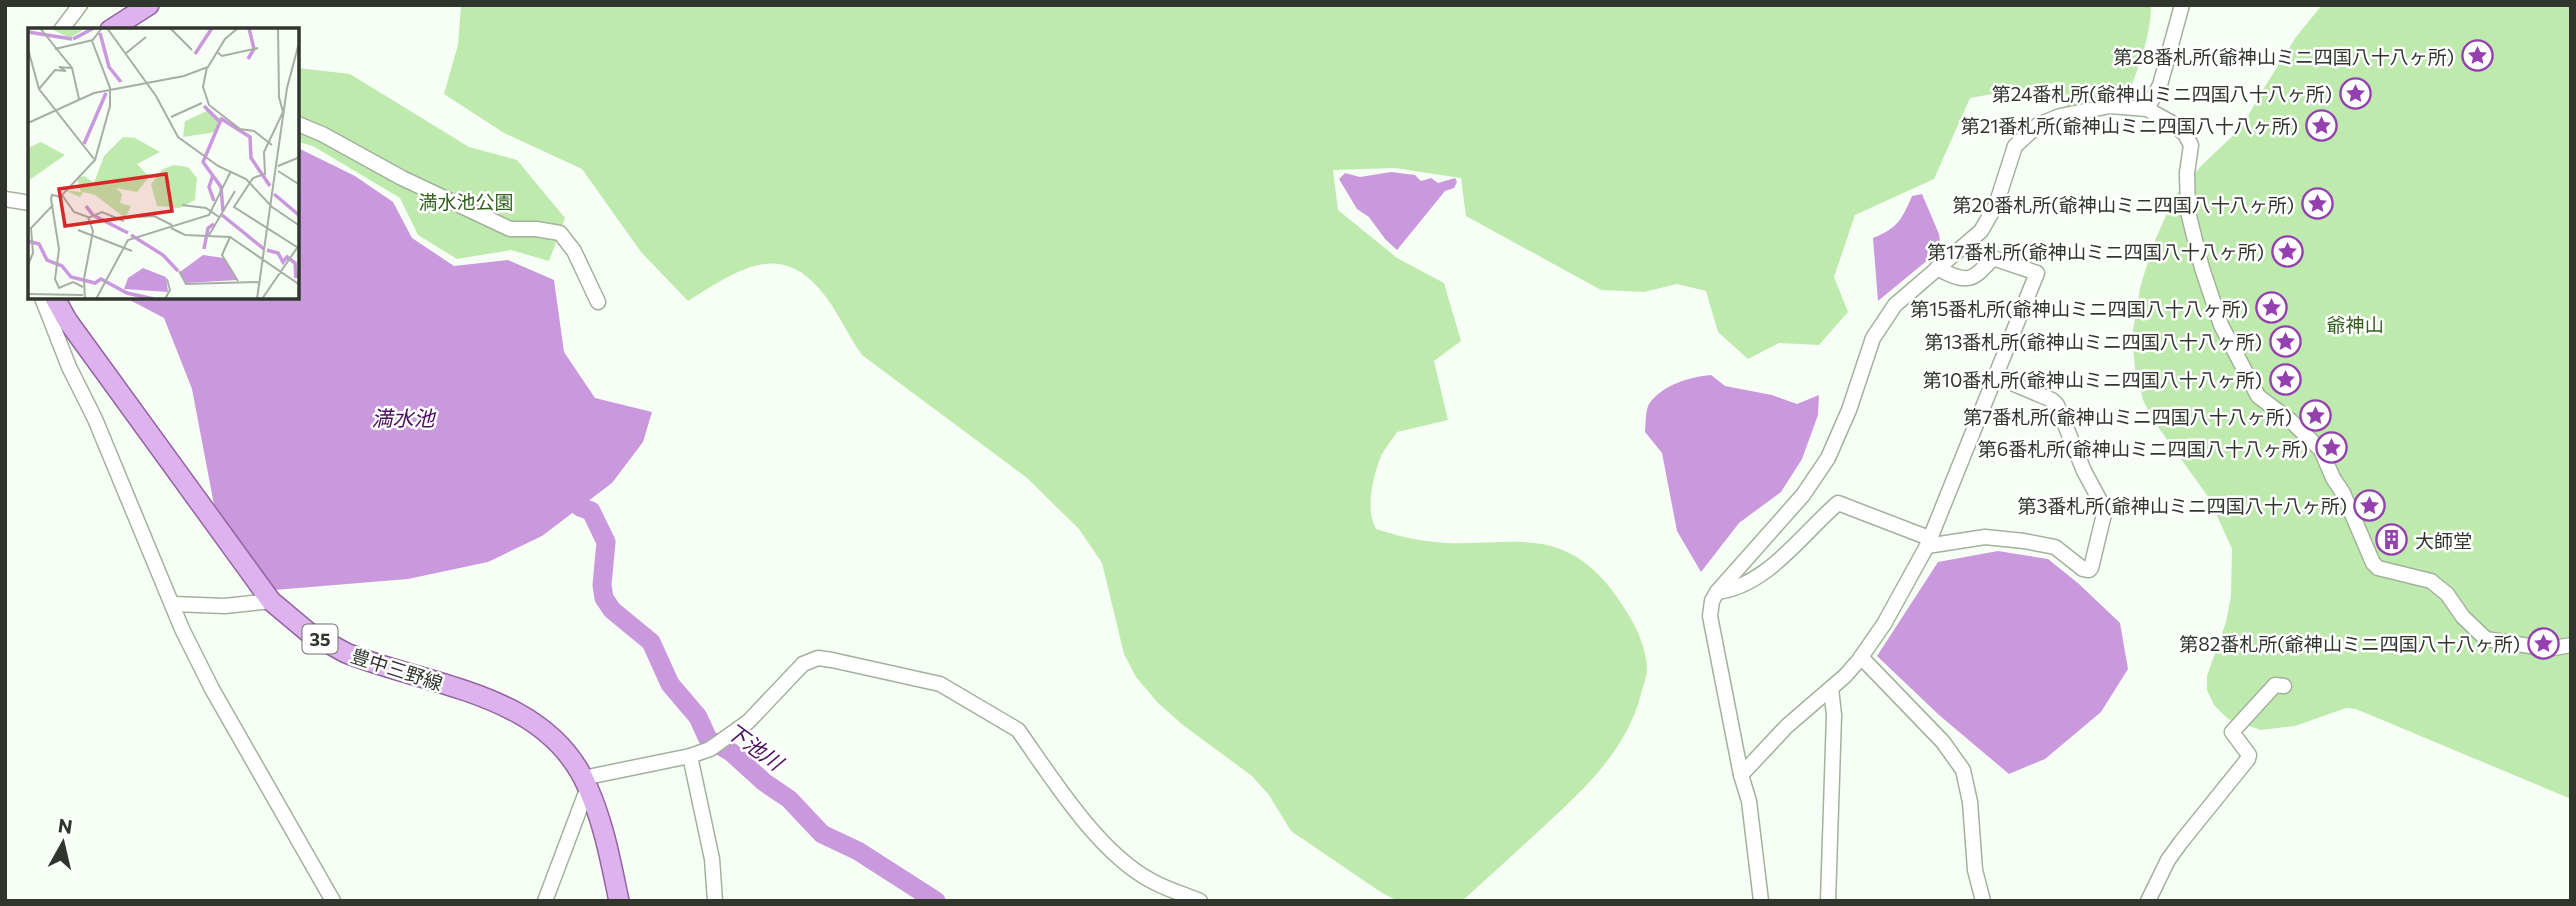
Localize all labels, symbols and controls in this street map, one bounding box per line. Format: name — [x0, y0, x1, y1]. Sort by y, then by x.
inset map — [28, 28, 299, 299]
place icon: 第28番札所(爺神山ミニ四国八十八ヶ所) — [2460, 39, 2494, 73]
place label: 第28番札所(爺神山ミニ四国八十八ヶ所) — [2113, 45, 2454, 68]
place icon: 第24番札所(爺神山ミニ四国八十八ヶ所) — [2338, 76, 2372, 110]
place label: 第24番札所(爺神山ミニ四国八十八ヶ所) — [1992, 82, 2332, 105]
place icon: 第21番札所(爺神山ミニ四国八十八ヶ所) — [2304, 108, 2338, 142]
place label: 第21番札所(爺神山ミニ四国八十八ヶ所) — [1961, 114, 2298, 137]
place icon: 第20番札所(爺神山ミニ四国八十八ヶ所) — [2300, 187, 2334, 221]
park label: 満水池公園 — [418, 190, 514, 213]
place label: 第20番札所(爺神山ミニ四国八十八ヶ所) — [1952, 193, 2294, 216]
place icon: 第17番札所(爺神山ミニ四国八十八ヶ所) — [2270, 234, 2304, 268]
place label: 第17番札所(爺神山ミニ四国八十八ヶ所) — [1927, 240, 2264, 263]
place icon: 第15番札所(爺神山ミニ四国八十八ヶ所) — [2254, 291, 2288, 325]
place label: 第15番札所(爺神山ミニ四国八十八ヶ所) — [1910, 297, 2248, 320]
park label: 爺神山 — [2326, 313, 2384, 336]
place icon: 第13番札所(爺神山ミニ四国八十八ヶ所) — [2268, 324, 2302, 358]
place label: 第13番札所(爺神山ミニ四国八十八ヶ所) — [1924, 330, 2262, 353]
place icon: 第10番札所(爺神山ミニ四国八十八ヶ所) — [2268, 362, 2302, 396]
place label: 第10番札所(爺神山ミニ四国八十八ヶ所) — [1923, 368, 2262, 391]
place icon: 第7番札所(爺神山ミニ四国八十八ヶ所) — [2298, 399, 2332, 433]
water label: 満水池 — [372, 405, 436, 430]
place label: 第7番札所(爺神山ミニ四国八十八ヶ所) — [1963, 405, 2292, 428]
place icon: 第6番札所(爺神山ミニ四国八十八ヶ所) — [2314, 431, 2348, 465]
place label: 第6番札所(爺神山ミニ四国八十八ヶ所) — [1978, 437, 2308, 460]
place icon: 第3番札所(爺神山ミニ四国八十八ヶ所) — [2353, 488, 2387, 522]
place label: 第3番札所(爺神山ミニ四国八十八ヶ所) — [2018, 494, 2347, 517]
building icon: 大師堂 — [2375, 523, 2409, 557]
place label: 大師堂 — [2415, 529, 2472, 552]
road number: 35 — [302, 624, 338, 654]
place icon: 第82番札所(爺神山ミニ四国八十八ヶ所) — [2526, 626, 2560, 660]
place label: 第82番札所(爺神山ミニ四国八十八ヶ所) — [2179, 632, 2520, 655]
street label: 豊中三野線 — [348, 643, 446, 695]
water label: 下池川 — [722, 717, 789, 776]
north arrow — [28, 808, 98, 878]
text: N — [57, 813, 74, 838]

